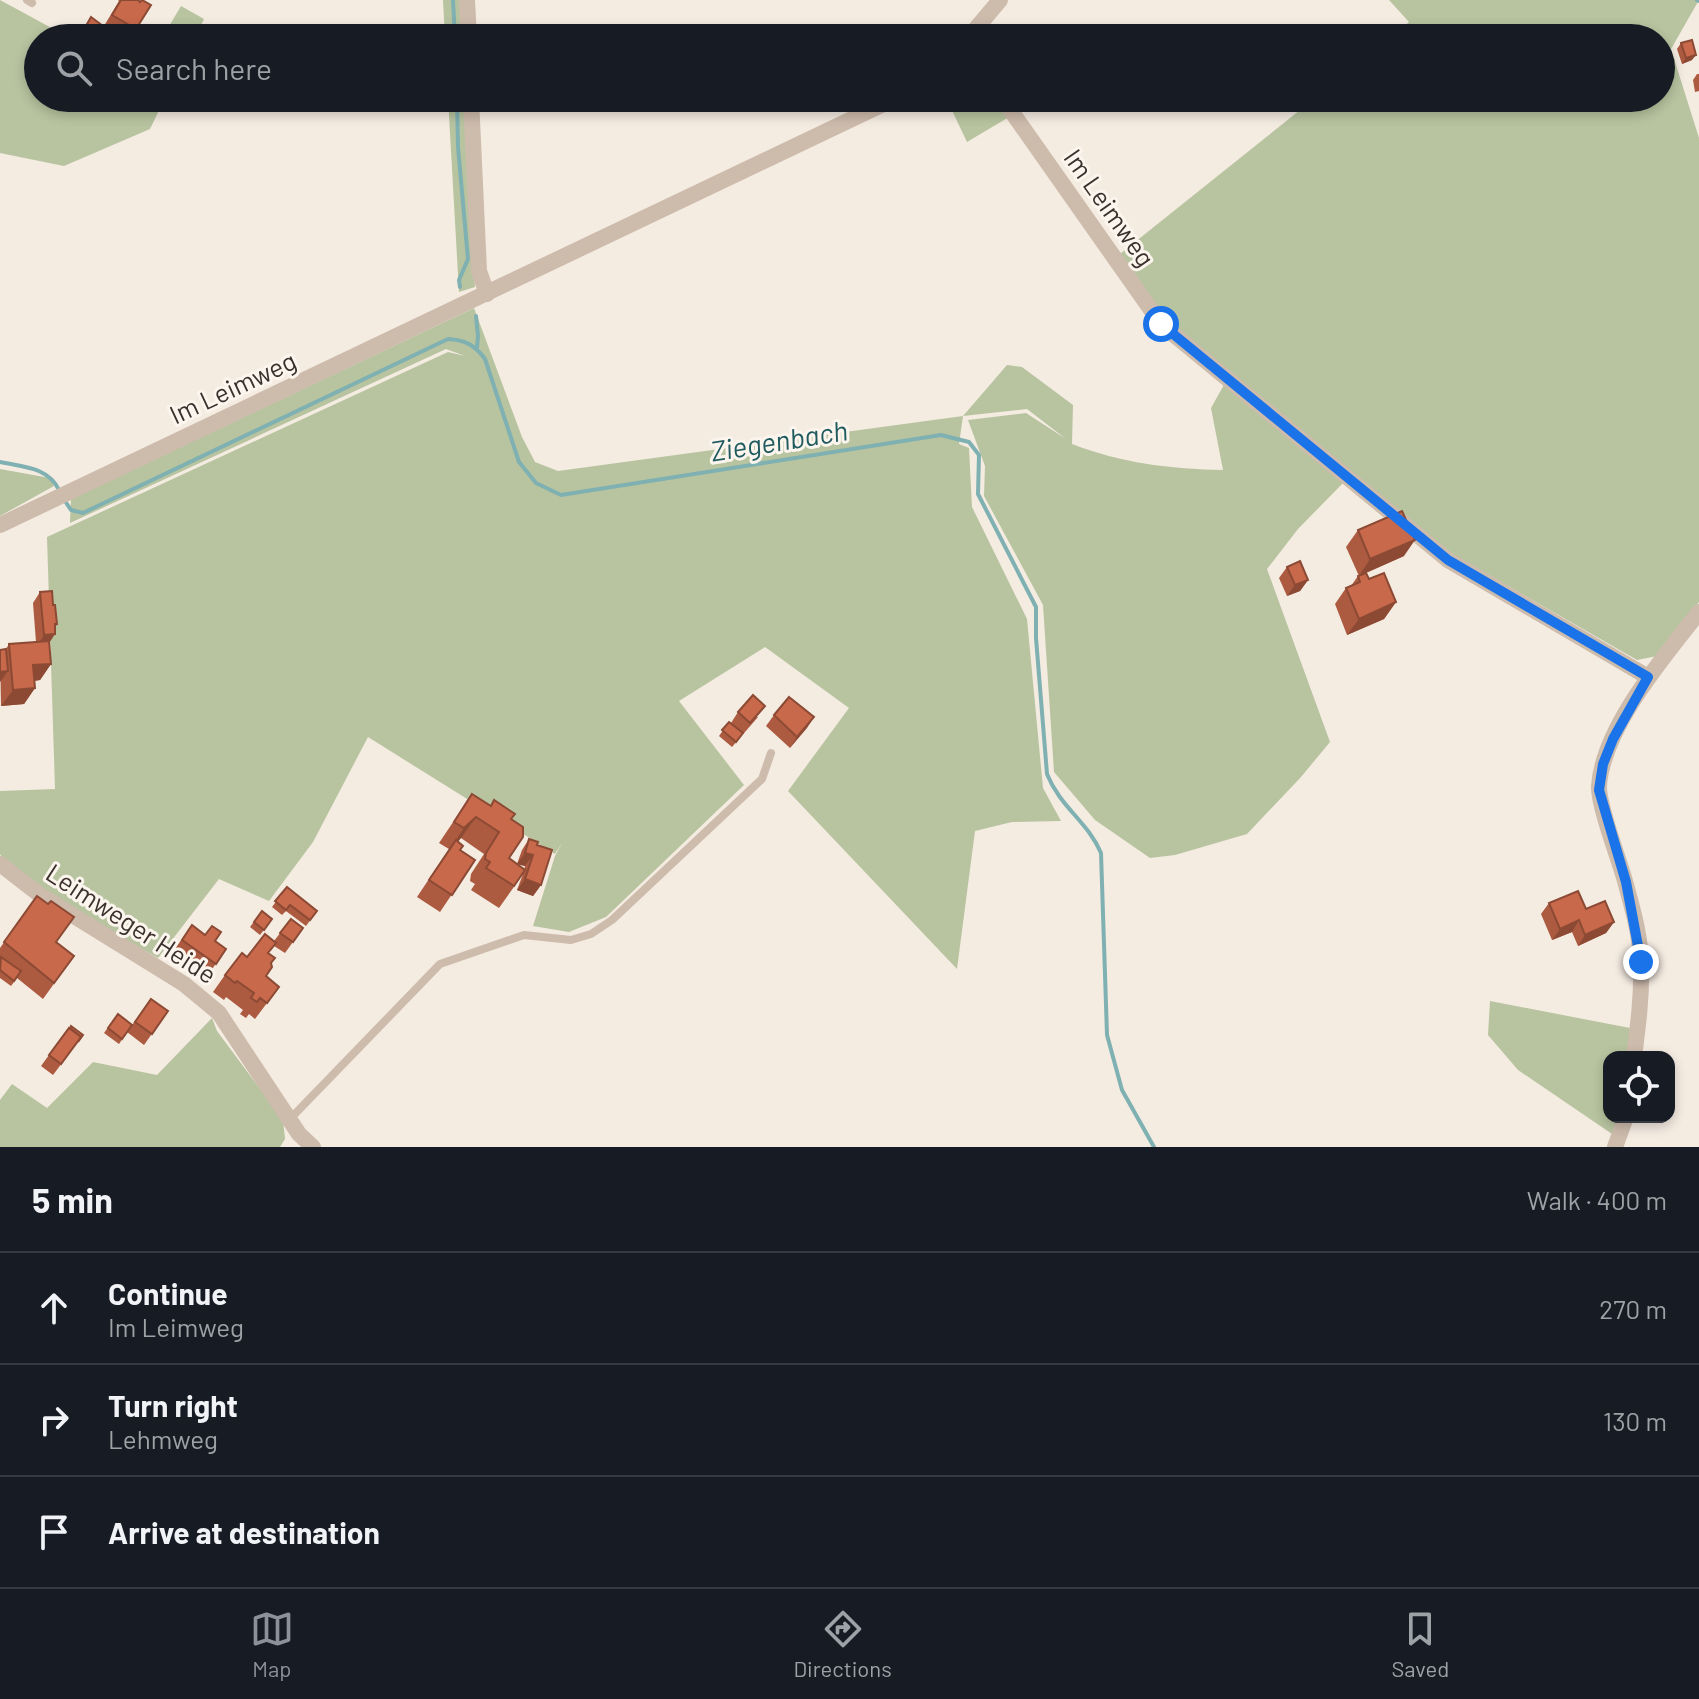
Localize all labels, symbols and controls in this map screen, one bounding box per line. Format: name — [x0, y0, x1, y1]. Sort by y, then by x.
search box — [24, 24, 1675, 112]
icon: search — [52, 46, 96, 90]
text: Search here — [116, 50, 272, 86]
street label: Im Leimweg — [1059, 143, 1162, 272]
route start — [1143, 306, 1179, 342]
street label: Im Leimweg — [164, 344, 301, 429]
water label: Ziegenbach — [708, 412, 850, 468]
street label: Leimweger Heide — [41, 856, 223, 989]
route end — [1623, 944, 1659, 980]
map controls — [1603, 1051, 1675, 1123]
button: locate — [1603, 1051, 1675, 1123]
text: 5 min — [32, 1179, 113, 1220]
text: Walk · 400 m — [1527, 1184, 1667, 1215]
text: Continue — [108, 1275, 228, 1311]
icon: ahead — [32, 1286, 76, 1330]
text: 270 m — [1599, 1293, 1667, 1324]
text: Im Leimweg — [108, 1311, 244, 1342]
text: Turn right — [108, 1387, 238, 1423]
icon: right — [32, 1398, 76, 1442]
text: 130 m — [1603, 1405, 1667, 1436]
text: Lehmweg — [108, 1423, 218, 1454]
icon: arrive — [32, 1510, 76, 1554]
text: Arrive at destination — [108, 1514, 380, 1550]
tab: Map — [250, 1607, 294, 1681]
tab: Directions — [793, 1607, 892, 1681]
tab: Saved — [1391, 1607, 1449, 1681]

